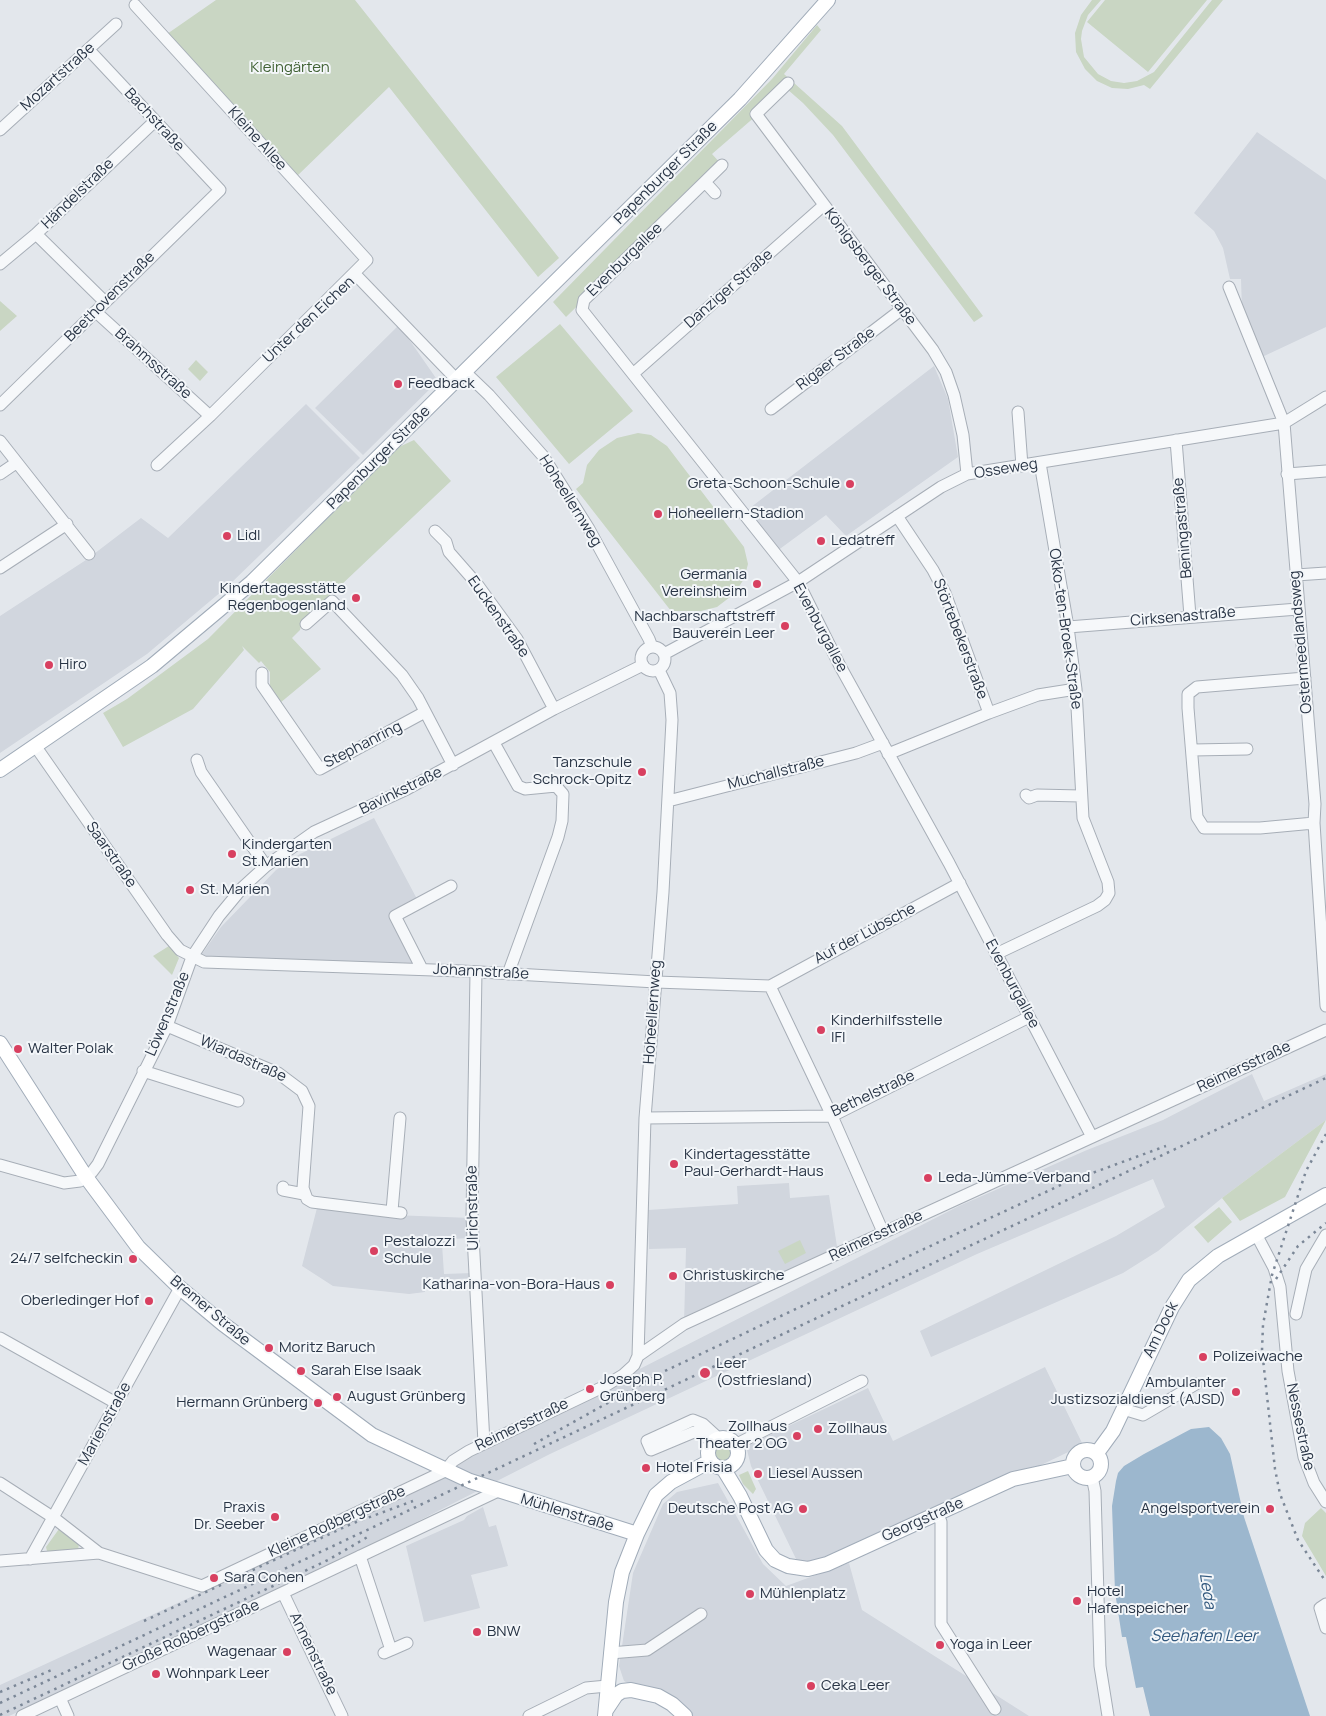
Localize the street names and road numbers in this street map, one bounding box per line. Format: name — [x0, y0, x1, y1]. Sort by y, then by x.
street label: Mozartstraße — [17, 39, 99, 115]
street label: Bachstraße — [120, 85, 188, 155]
street label: Kleine Allee — [224, 103, 290, 175]
street label: Papenburger Straße — [611, 118, 721, 228]
street label: Händelstraße — [38, 155, 118, 233]
street label: Königsberger Straße — [820, 205, 920, 329]
street label: Evenburgallee — [584, 219, 666, 301]
street label: Danziger Straße — [681, 246, 777, 332]
street label: Beethovenstraße — [61, 248, 159, 346]
street label: Unter den Eichen — [260, 273, 358, 367]
street label: Rigaer Straße — [793, 324, 879, 394]
street label: Brahmsstraße — [111, 325, 195, 403]
street label: Papenburger Straße — [324, 403, 434, 513]
street label: Hoheellernweg — [535, 452, 605, 550]
street label: Osseweg — [973, 455, 1039, 483]
street label: Beningastraße — [1170, 477, 1196, 579]
street label: Okko-ten-Broek-Straße — [1045, 548, 1085, 710]
street label: Ostermeedlandsweg — [1286, 570, 1316, 714]
street label: Euckenstraße — [463, 573, 533, 661]
street label: Störtebekerstraße — [929, 576, 991, 702]
street label: Evenburgallee — [789, 581, 851, 675]
street label: Cirksenastraße — [1130, 603, 1236, 631]
street label: Stephanring — [321, 718, 405, 772]
street label: Muchallstraße — [726, 752, 826, 794]
street label: Bavinkstraße — [357, 763, 445, 819]
street label: Saarstraße — [82, 819, 140, 891]
street label: Auf der Lübsche — [811, 900, 919, 968]
street label: Evenburgallee — [981, 937, 1043, 1031]
street label: Hoheellernweg — [640, 959, 666, 1065]
street label: Johannstraße — [433, 961, 529, 983]
street label: Löwenstraße — [142, 969, 194, 1059]
street label: Wiardastraße — [197, 1032, 289, 1086]
street label: Reimersstraße — [1194, 1037, 1294, 1097]
street label: Bethelstraße — [828, 1067, 918, 1121]
street label: Ulrichstraße — [463, 1165, 483, 1251]
street label: Reimersstraße — [826, 1206, 926, 1266]
street label: Bremer Straße — [166, 1272, 254, 1350]
street label: Am Dock — [1140, 1299, 1182, 1361]
street label: Marienstraße — [75, 1379, 135, 1469]
street label: Nessestraße — [1282, 1382, 1318, 1472]
street label: Reimersstraße — [473, 1395, 571, 1455]
street label: Kleine Roßbergstraße — [266, 1482, 408, 1562]
street label: Mühlenstraße — [518, 1490, 616, 1536]
street label: Georgstraße — [879, 1494, 967, 1546]
street label: Große Roßbergstraße — [120, 1596, 262, 1676]
street label: Annenstraße — [285, 1610, 341, 1698]

